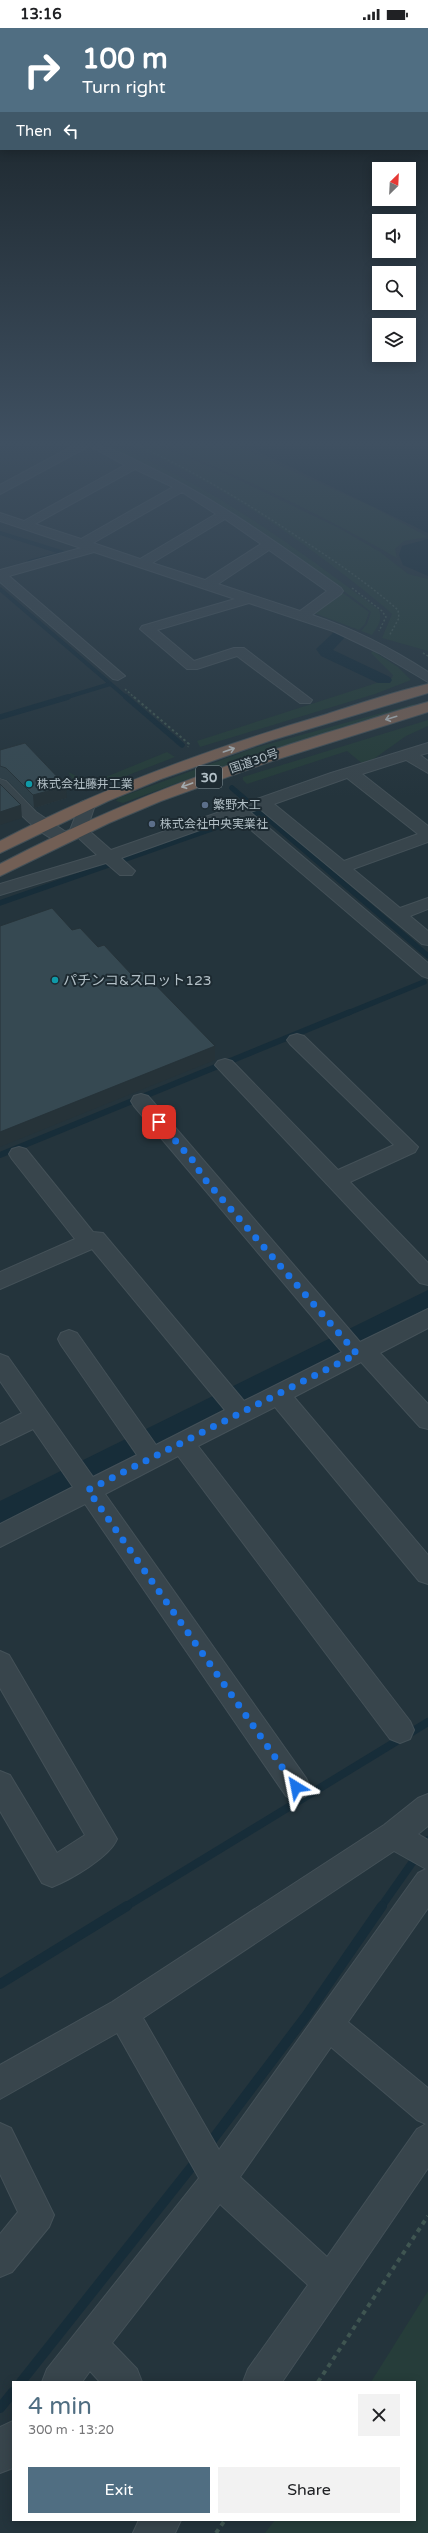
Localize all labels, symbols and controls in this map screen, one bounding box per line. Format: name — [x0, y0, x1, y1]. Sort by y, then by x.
text: 13:16 — [20, 5, 62, 23]
text: 100 m — [82, 42, 168, 76]
icon: right — [16, 44, 68, 96]
text: Turn right — [82, 76, 166, 98]
icon: left — [60, 120, 82, 142]
text: Then — [16, 122, 52, 140]
north arrow — [372, 162, 416, 206]
map controls — [372, 162, 416, 362]
button: sound — [372, 214, 416, 258]
button: search — [372, 266, 416, 310]
button: layers — [372, 318, 416, 362]
one-way arrow — [384, 715, 397, 722]
one-way arrow — [222, 746, 234, 754]
street label: 国道30号 — [228, 746, 280, 776]
road number: 30 — [196, 766, 222, 788]
place label: 株式会社藤井工業 — [37, 777, 133, 791]
marker: 株式会社藤井工業 — [24, 779, 34, 789]
one-way arrow — [182, 781, 194, 789]
place label: 繁野木工 — [213, 798, 261, 812]
marker: 繁野木工 — [200, 800, 210, 810]
place label: 株式会社中央実業社 — [160, 817, 268, 831]
marker: 株式会社中央実業社 — [147, 819, 157, 829]
place label: パチンコ&スロット123 — [63, 972, 212, 989]
marker: パチンコ&スロット123 — [50, 975, 60, 985]
pin — [142, 1105, 176, 1139]
icon: arrive — [148, 1111, 170, 1133]
position arrow — [275, 1766, 317, 1808]
text: 4 min — [28, 2392, 92, 2421]
button: close — [358, 2394, 400, 2436]
text: 300 m · 13:20 — [28, 2422, 114, 2438]
button: Exit — [28, 2467, 210, 2513]
button: Share — [218, 2467, 400, 2513]

